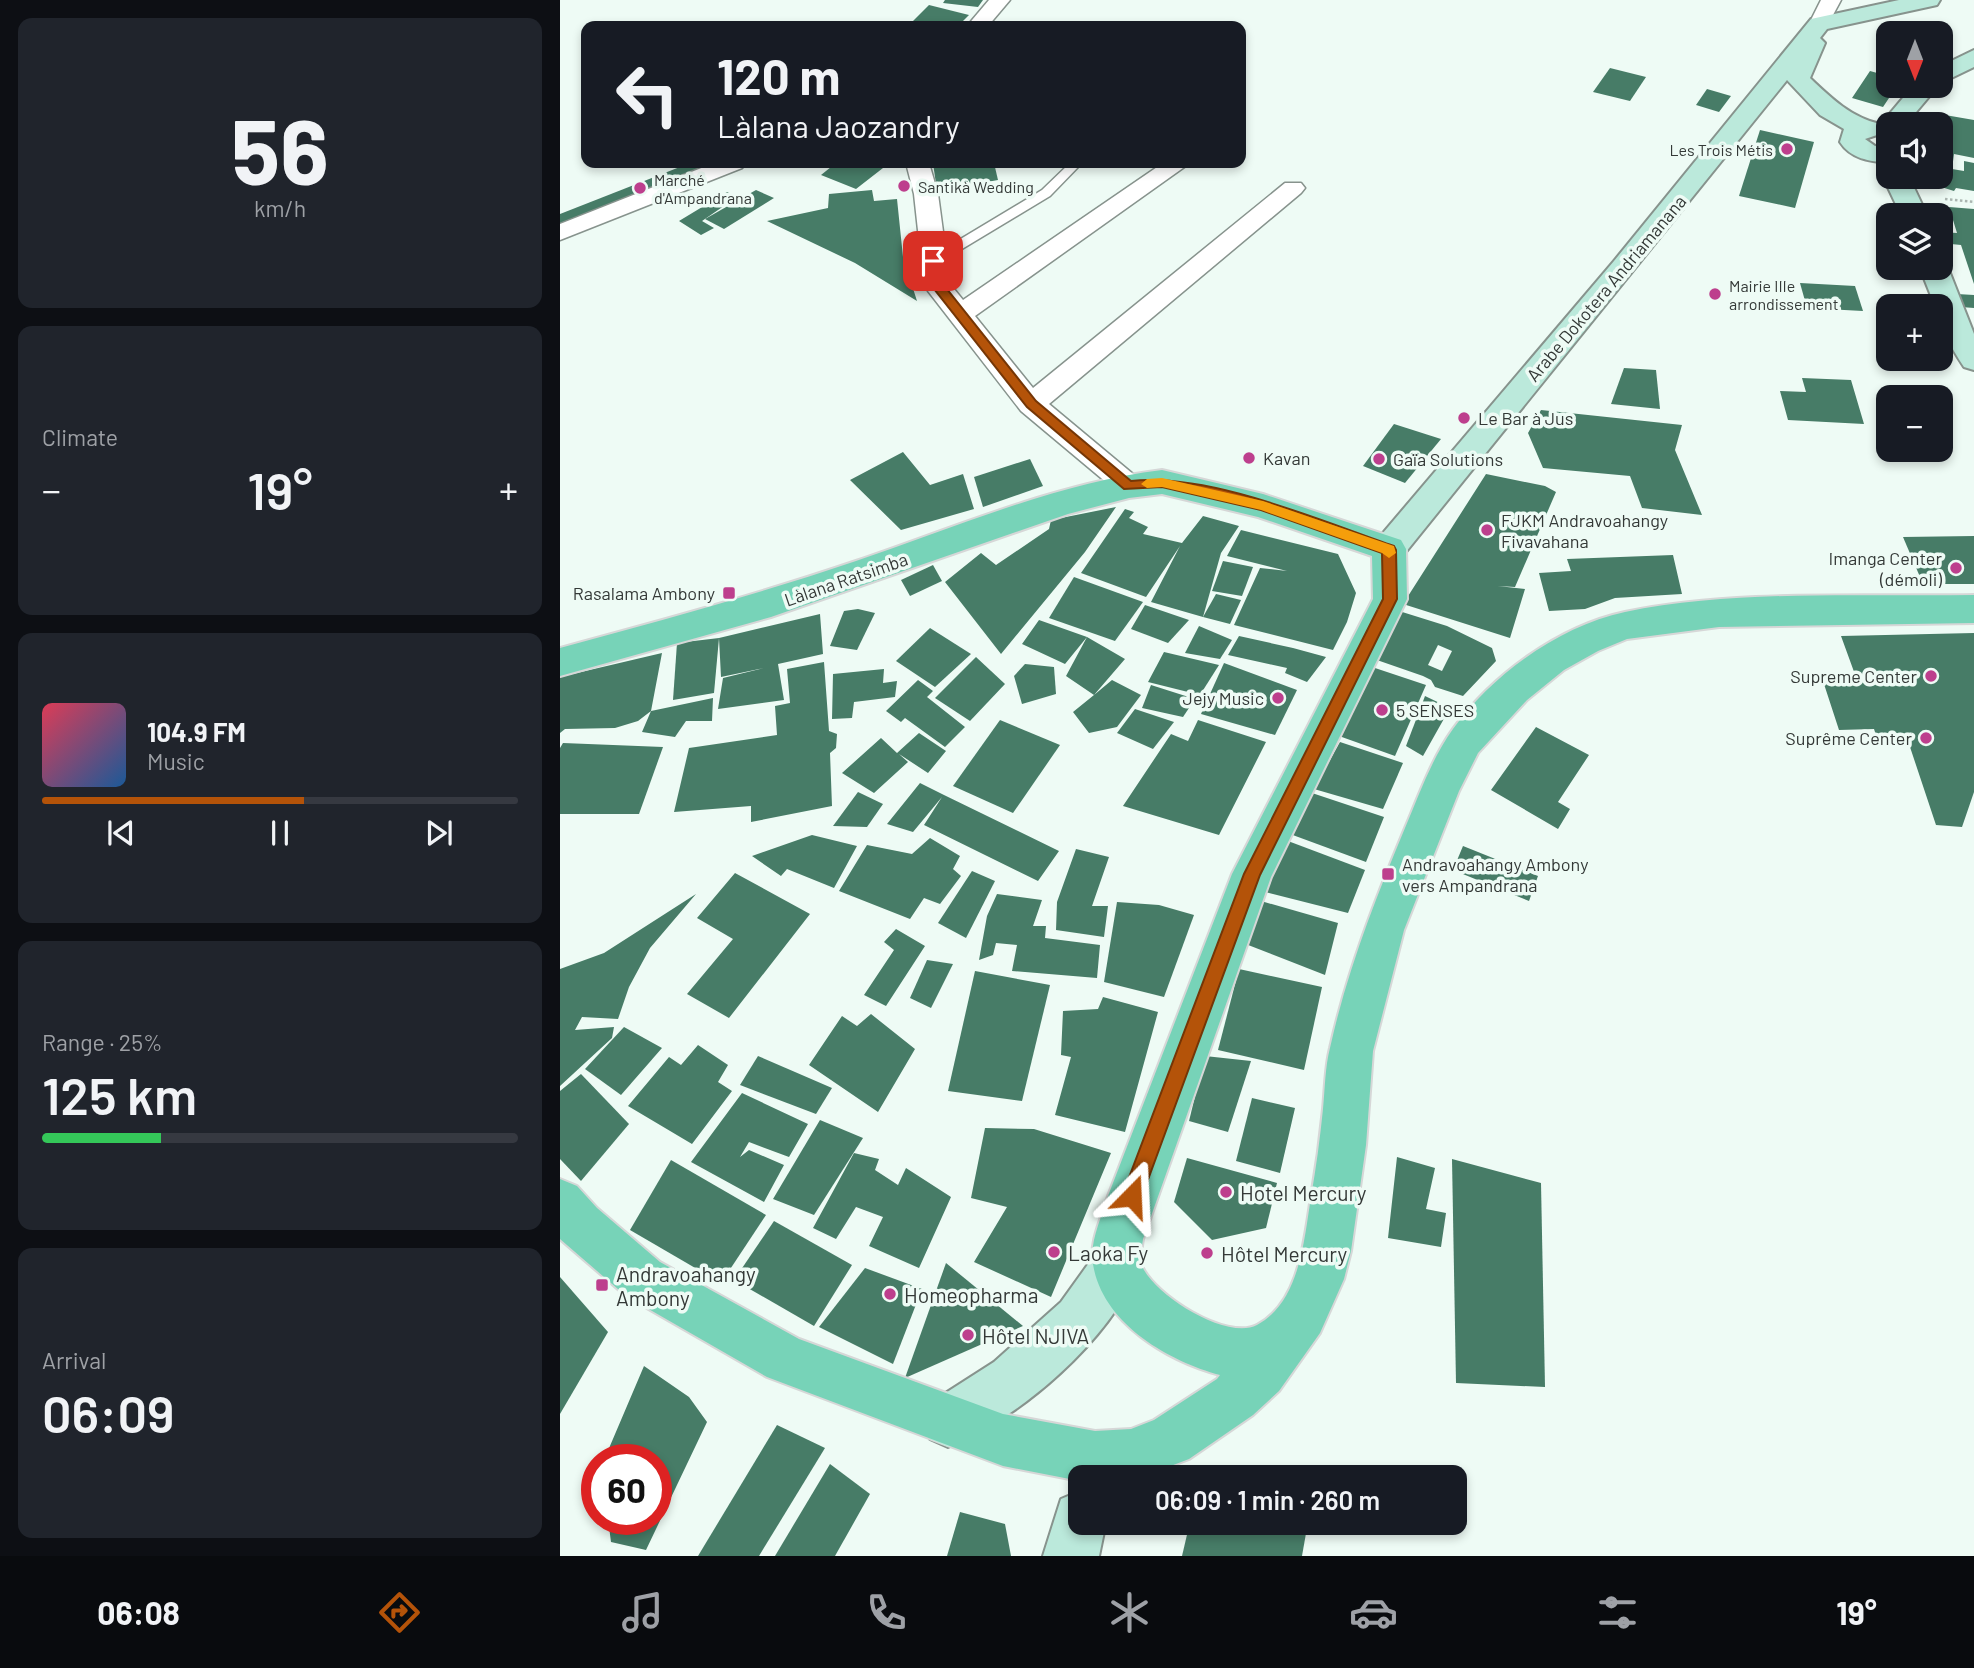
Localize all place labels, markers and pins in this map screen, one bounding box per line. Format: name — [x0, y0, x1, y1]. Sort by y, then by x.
place label: Les Trois Métis — [1669, 140, 1773, 159]
marker: Les Trois Métis — [1779, 141, 1795, 157]
place label: Marché d'Ampandrana — [654, 170, 752, 207]
place label: Santikà Wedding — [918, 177, 1034, 196]
marker: Santikà Wedding — [896, 178, 912, 194]
marker: Marché d'Ampandrana — [632, 180, 648, 196]
pin — [903, 231, 963, 291]
place label: Mairie IIIe arrondissement — [1729, 276, 1839, 313]
marker: Mairie IIIe arrondissement — [1707, 286, 1723, 302]
place label: Le Bar à Jus — [1478, 407, 1573, 429]
marker: Le Bar à Jus — [1456, 410, 1472, 426]
place label: Kavan — [1263, 447, 1310, 469]
place label: Gaïa Solutions — [1393, 448, 1503, 470]
marker: Kavan — [1241, 450, 1257, 466]
marker: Gaïa Solutions — [1371, 451, 1387, 467]
place label: FJKM Andravoahangy Fivavahana — [1501, 509, 1668, 552]
marker: FJKM Andravoahangy Fivavahana — [1479, 522, 1495, 538]
place label: Imanga Center (démoli) — [1828, 547, 1942, 590]
marker: Imanga Center (démoli) — [1948, 560, 1964, 576]
place label: Rasalama Ambony — [573, 582, 715, 604]
marker: Rasalama Ambony — [721, 585, 737, 601]
place label: Supreme Center — [1790, 665, 1917, 687]
marker: Supreme Center — [1923, 668, 1939, 684]
place label: Jejy Music — [1183, 687, 1264, 709]
marker: Jejy Music — [1270, 690, 1286, 706]
place label: 5 SENSES — [1396, 699, 1474, 721]
marker: 5 SENSES — [1374, 702, 1390, 718]
place label: Suprême Center — [1785, 727, 1912, 749]
marker: Suprême Center — [1918, 730, 1934, 746]
place label: Andravoahangy Ambony vers Ampandrana — [1402, 853, 1588, 896]
marker: Andravoahangy Ambony vers Ampandrana — [1380, 866, 1396, 882]
place label: Hotel Mercury — [1240, 1180, 1367, 1205]
marker: Hotel Mercury — [1218, 1184, 1234, 1200]
place label: Laoka Fy — [1068, 1240, 1149, 1265]
place label: Hôtel Mercury — [1221, 1241, 1348, 1266]
marker: Laoka Fy — [1046, 1244, 1062, 1260]
marker: Hôtel Mercury — [1199, 1245, 1215, 1261]
place label: Andravoahangy Ambony — [616, 1261, 756, 1310]
marker: Andravoahangy Ambony — [594, 1277, 610, 1293]
place label: Homeopharma — [904, 1282, 1038, 1307]
marker: Homeopharma — [882, 1286, 898, 1302]
place label: Hôtel NJIVA — [982, 1323, 1090, 1348]
marker: Hôtel NJIVA — [960, 1327, 976, 1343]

